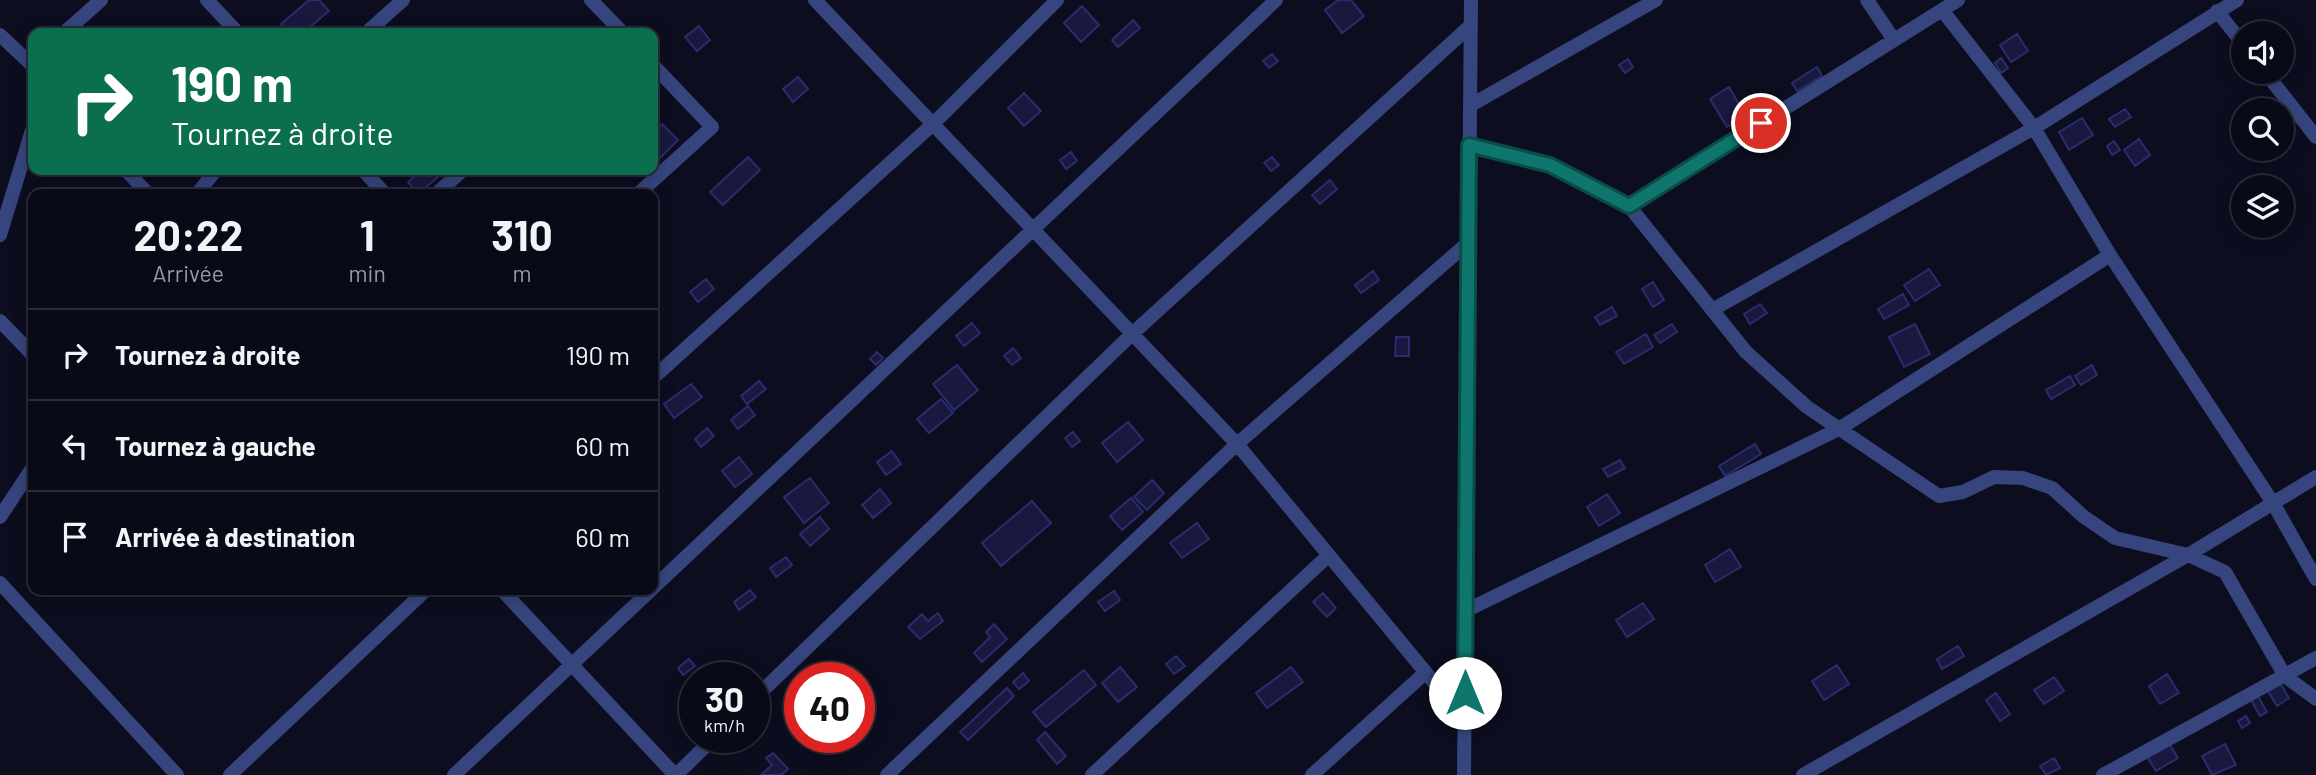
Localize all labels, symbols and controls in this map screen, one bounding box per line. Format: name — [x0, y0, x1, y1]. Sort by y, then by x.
map controls — [2231, 21, 2294, 238]
button: sound — [2231, 21, 2294, 84]
text: 190 m — [171, 53, 293, 112]
icon: right — [56, 56, 147, 147]
pin — [1731, 93, 1791, 153]
button: search — [2231, 98, 2294, 161]
icon: arrive — [1742, 104, 1780, 142]
text: Tournez à droite — [171, 113, 393, 151]
button: layers — [2231, 175, 2294, 238]
text: 20:22 — [133, 209, 243, 259]
text: 1 — [360, 209, 375, 259]
text: 310 — [491, 209, 553, 259]
text: Arrivée — [152, 259, 224, 287]
text: min — [349, 259, 386, 287]
text: m — [512, 259, 531, 287]
icon: right — [56, 336, 94, 374]
text: Tournez à droite — [115, 339, 300, 370]
text: 190 m — [566, 339, 630, 370]
icon: left — [56, 427, 94, 465]
text: Tournez à gauche — [115, 430, 316, 461]
text: 60 m — [575, 430, 630, 461]
icon: arrive — [56, 518, 94, 556]
text: Arrivée à destination — [115, 521, 355, 552]
text: 60 m — [575, 521, 630, 552]
position arrow — [1428, 656, 1502, 730]
speed limit sign: 40 — [784, 662, 875, 753]
text: 30 — [705, 677, 744, 719]
text: km/h — [704, 714, 745, 736]

